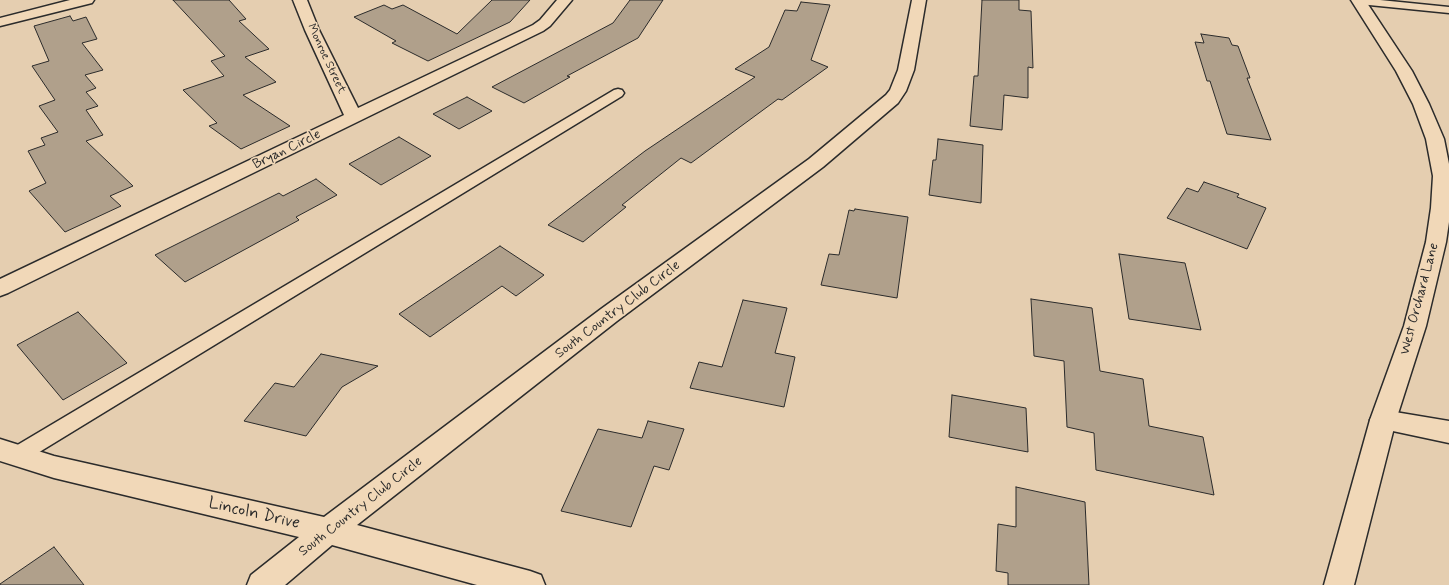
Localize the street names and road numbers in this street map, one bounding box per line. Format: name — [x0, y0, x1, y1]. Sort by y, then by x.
street label: Monroe Street — [304, 22, 348, 96]
street label: Bryan Circle — [250, 126, 324, 174]
street label: West Orchard Lane — [1397, 241, 1443, 357]
street label: South Country Club Circle — [552, 257, 684, 363]
street label: South Country Club Circle — [296, 453, 426, 561]
street label: Lincoln Drive — [206, 494, 302, 534]

